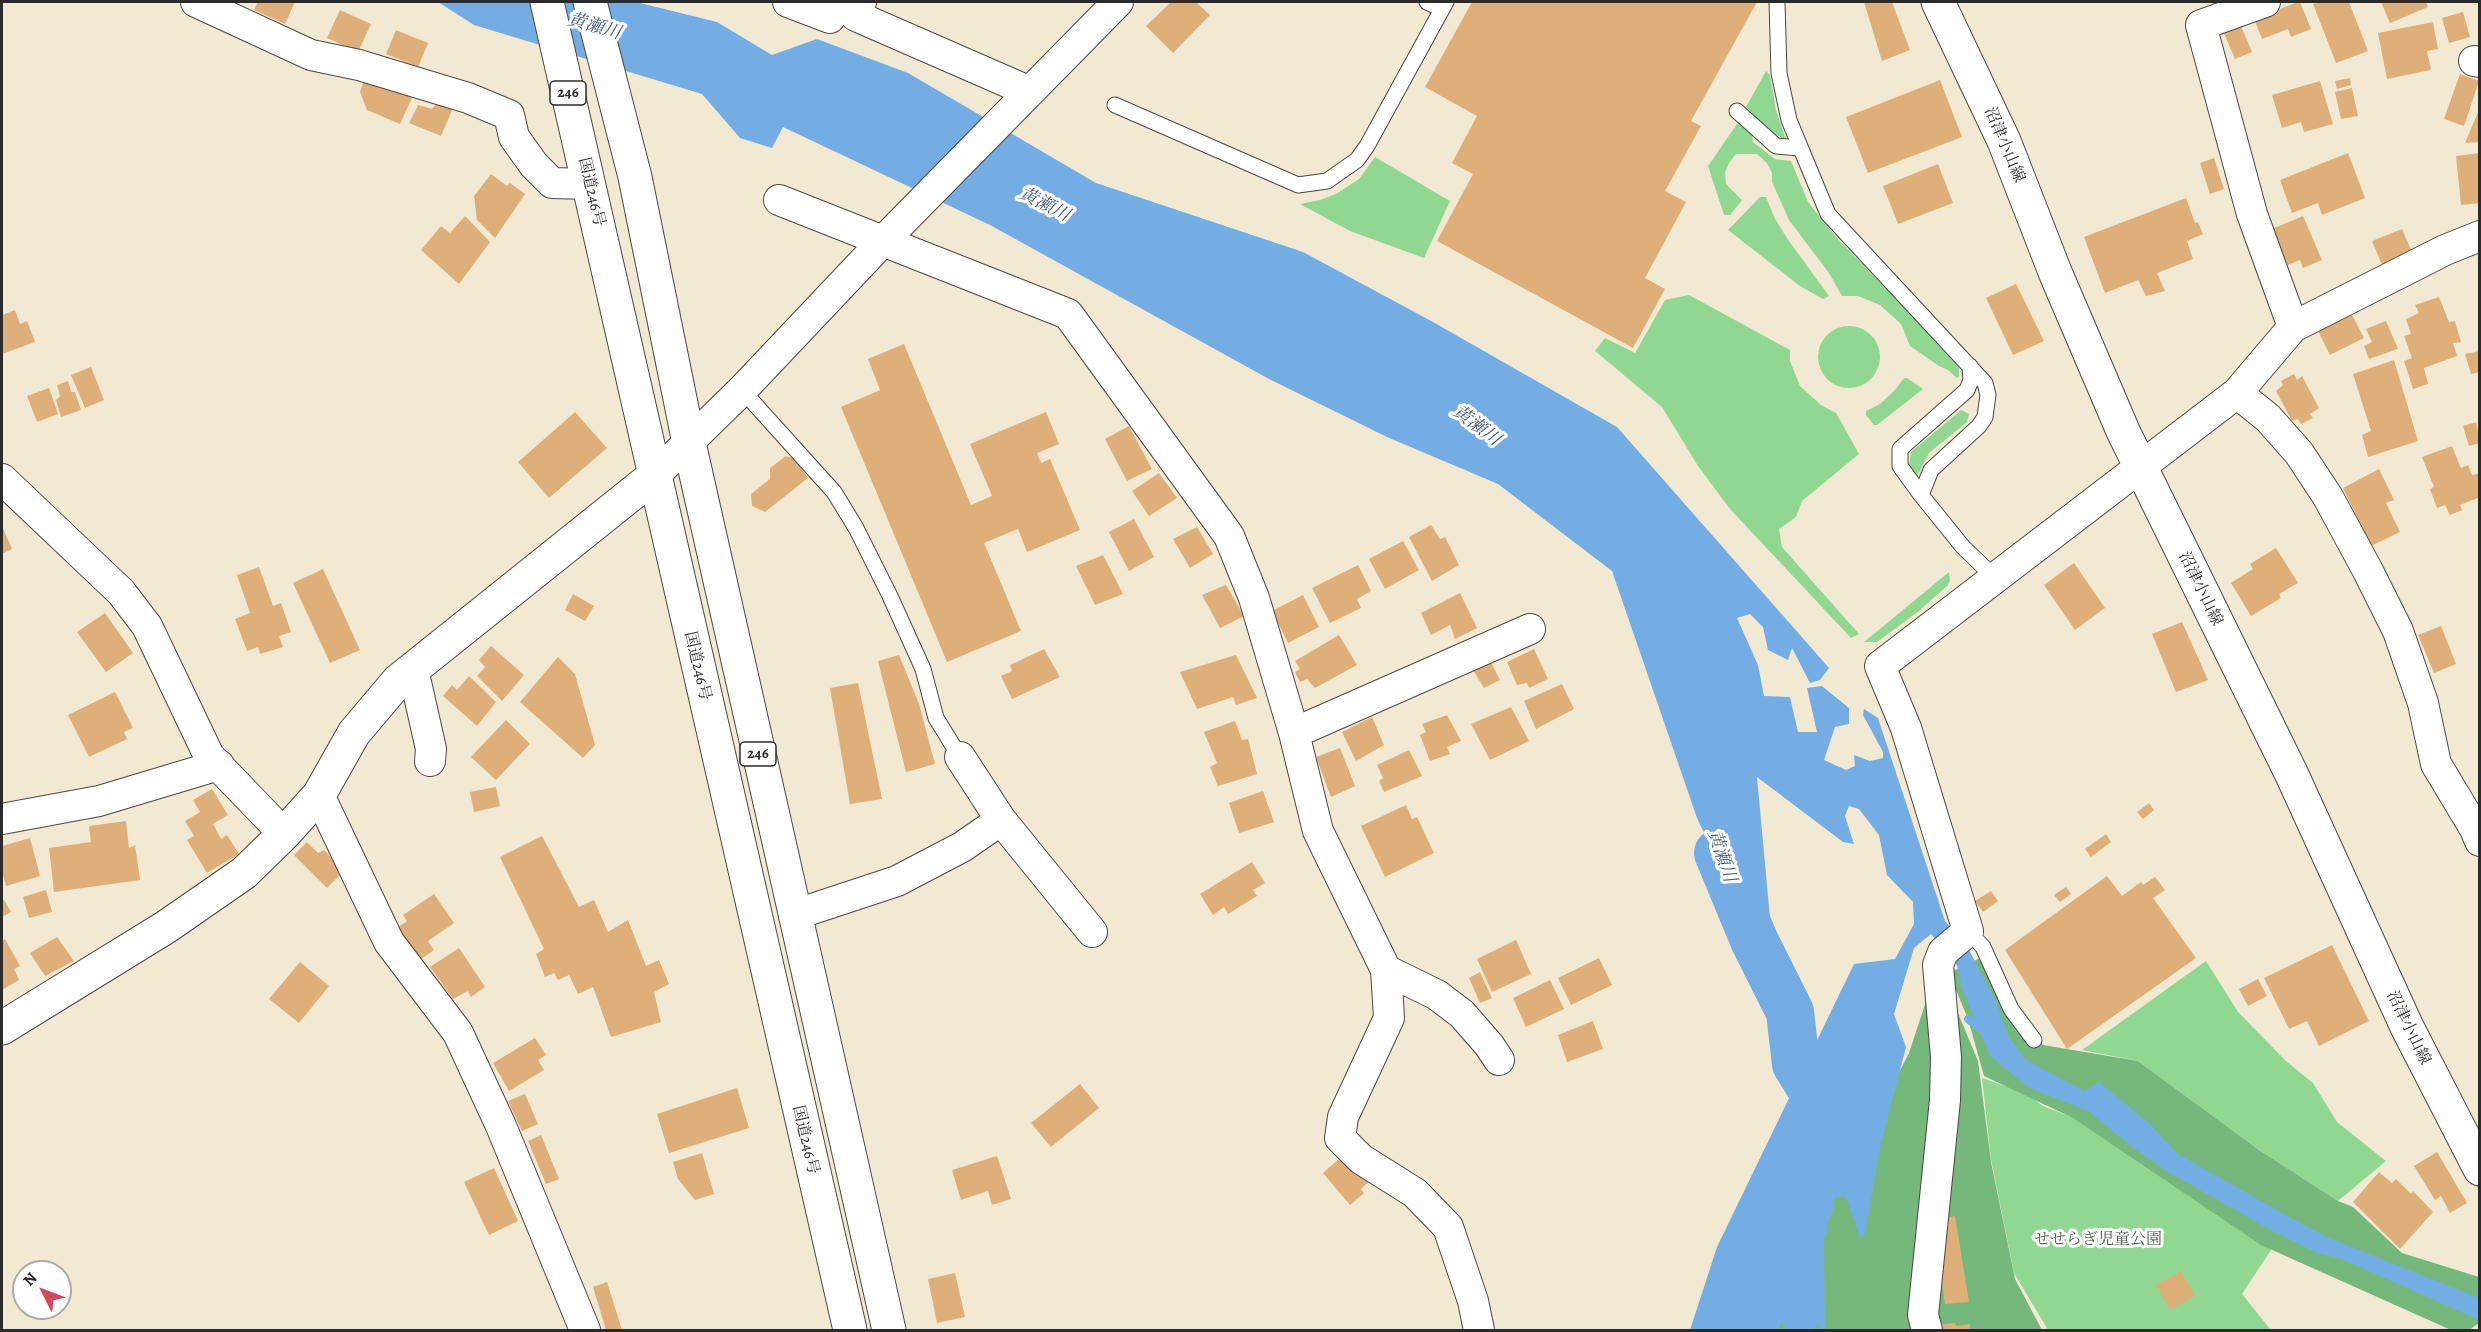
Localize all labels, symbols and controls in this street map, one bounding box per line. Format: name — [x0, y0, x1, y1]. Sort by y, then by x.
water label: 黄瀬川 — [565, 9, 623, 45]
road number: 246 — [550, 81, 586, 105]
street label: 沼津小山線 — [1980, 104, 2028, 186]
street label: 国道246号 — [574, 156, 608, 228]
water label: 黄瀬川 — [1015, 183, 1073, 227]
water label: 黄瀬川 — [1448, 401, 1504, 451]
street label: 沼津小山線 — [2174, 549, 2226, 629]
street label: 国道246号 — [680, 630, 714, 702]
road number: 246 — [740, 742, 776, 766]
water label: 黄瀬川 — [1702, 827, 1740, 885]
street label: 沼津小山線 — [2382, 988, 2434, 1068]
street label: 国道246号 — [788, 1104, 822, 1176]
park label: せせらぎ児童公園 — [2034, 1230, 2162, 1250]
north arrow — [12, 1260, 72, 1320]
text: N — [18, 1268, 42, 1291]

